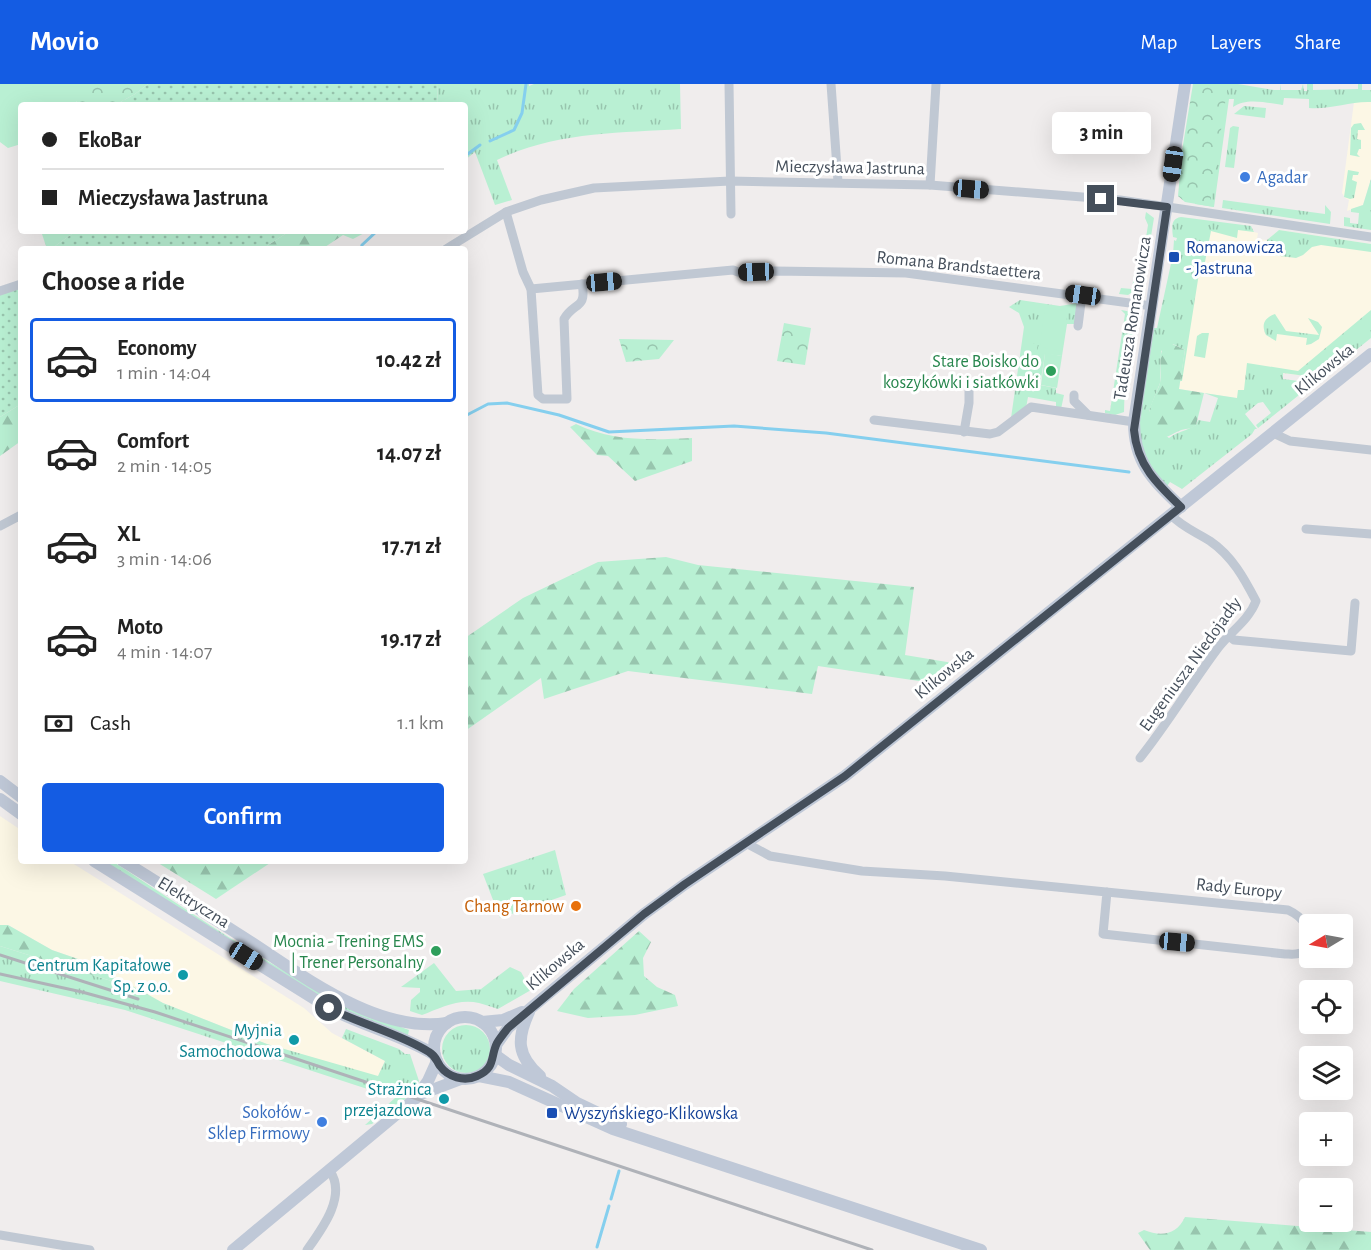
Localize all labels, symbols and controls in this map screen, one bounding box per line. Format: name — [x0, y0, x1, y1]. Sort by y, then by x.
text: Movio — [30, 28, 99, 56]
text: Map — [1141, 32, 1177, 53]
text: Layers — [1210, 32, 1261, 53]
text: Share — [1294, 32, 1341, 53]
callout: 3 min — [1052, 112, 1150, 154]
text: 3 min — [1080, 123, 1123, 143]
text: EkoBar — [78, 129, 141, 151]
car — [1162, 145, 1184, 183]
street label: Mieczysława Jastruna — [775, 158, 925, 178]
place label: Agadar — [1257, 169, 1308, 187]
marker: Agadar — [1238, 170, 1252, 184]
car — [952, 178, 990, 200]
route end — [1087, 185, 1114, 212]
text: Mieczysława Jastruna — [78, 187, 268, 209]
street label: Tadeusza Romanowicza — [1111, 235, 1155, 401]
place label: Romanowicza - Jastruna — [1186, 239, 1284, 278]
street label: Romana Brandstaettera — [876, 248, 1042, 284]
marker: Romanowicza - Jastruna — [1167, 250, 1181, 264]
car — [738, 262, 774, 282]
text: Choose a ride — [42, 268, 185, 295]
car — [585, 271, 623, 293]
car — [1064, 284, 1102, 306]
icon: car — [45, 333, 99, 387]
text: Economy — [117, 337, 197, 359]
street label: Klikowska — [1292, 341, 1358, 399]
text: 10.42 zł — [376, 349, 441, 371]
place label: Stare Boisko do koszykówki i siatkówki — [883, 353, 1039, 392]
text: 1 min · 14:04 — [117, 363, 211, 383]
marker: Stare Boisko do koszykówki i siatkówki — [1044, 364, 1058, 378]
icon: car — [45, 426, 99, 480]
text: Comfort — [117, 430, 189, 452]
text: 14.07 zł — [377, 442, 441, 464]
text: 2 min · 14:05 — [117, 456, 212, 476]
icon: car — [45, 519, 99, 573]
text: XL — [117, 523, 140, 545]
text: 17.71 zł — [382, 535, 441, 557]
text: 3 min · 14:06 — [117, 549, 212, 569]
street label: Eugeniusza Niedojadły — [1136, 594, 1245, 735]
icon: car — [45, 612, 99, 666]
text: Moto — [117, 616, 163, 638]
text: 19.17 zł — [381, 628, 441, 650]
text: 4 min · 14:07 — [117, 642, 212, 662]
street label: Klikowska — [912, 645, 978, 703]
icon: cash — [42, 707, 75, 740]
text: Cash — [90, 712, 131, 734]
text: 1.1 km — [397, 713, 444, 733]
button: Confirm — [42, 783, 444, 852]
street label: Elektryczna — [154, 874, 232, 932]
street label: Rady Europy — [1195, 876, 1283, 902]
place label: Chang Tarnow — [465, 898, 564, 916]
marker: Chang Tarnow — [569, 899, 583, 913]
north arrow — [1299, 914, 1353, 968]
map controls — [1299, 914, 1353, 1232]
car — [1158, 931, 1196, 953]
place label: Mocnia - Trening EMS | Trener Personalny — [273, 933, 424, 973]
street label: Klikowska — [523, 935, 588, 994]
car — [226, 939, 266, 973]
marker: Mocnia - Trening EMS | Trener Personalny — [429, 944, 443, 958]
place label: Centrum Kapitałowe Sp. z o.o. — [27, 957, 171, 996]
marker: Centrum Kapitałowe Sp. z o.o. — [176, 968, 190, 982]
button: locate — [1299, 980, 1353, 1034]
route start — [315, 994, 342, 1021]
place label: Myjnia Samochodowa — [179, 1022, 282, 1061]
marker: Myjnia Samochodowa — [287, 1033, 301, 1047]
button: layers — [1299, 1046, 1353, 1100]
place label: Strażnica przejazdowa — [343, 1081, 432, 1120]
marker: Strażnica przejazdowa — [437, 1092, 451, 1106]
place label: Sokołów - Sklep Firmowy — [208, 1104, 310, 1143]
place label: Wyszyńskiego-Klikowska — [564, 1105, 738, 1123]
marker: Wyszyńskiego-Klikowska — [545, 1106, 559, 1120]
button: + — [1299, 1112, 1353, 1166]
marker: Sokołów - Sklep Firmowy — [315, 1115, 329, 1129]
button: − — [1299, 1178, 1353, 1232]

